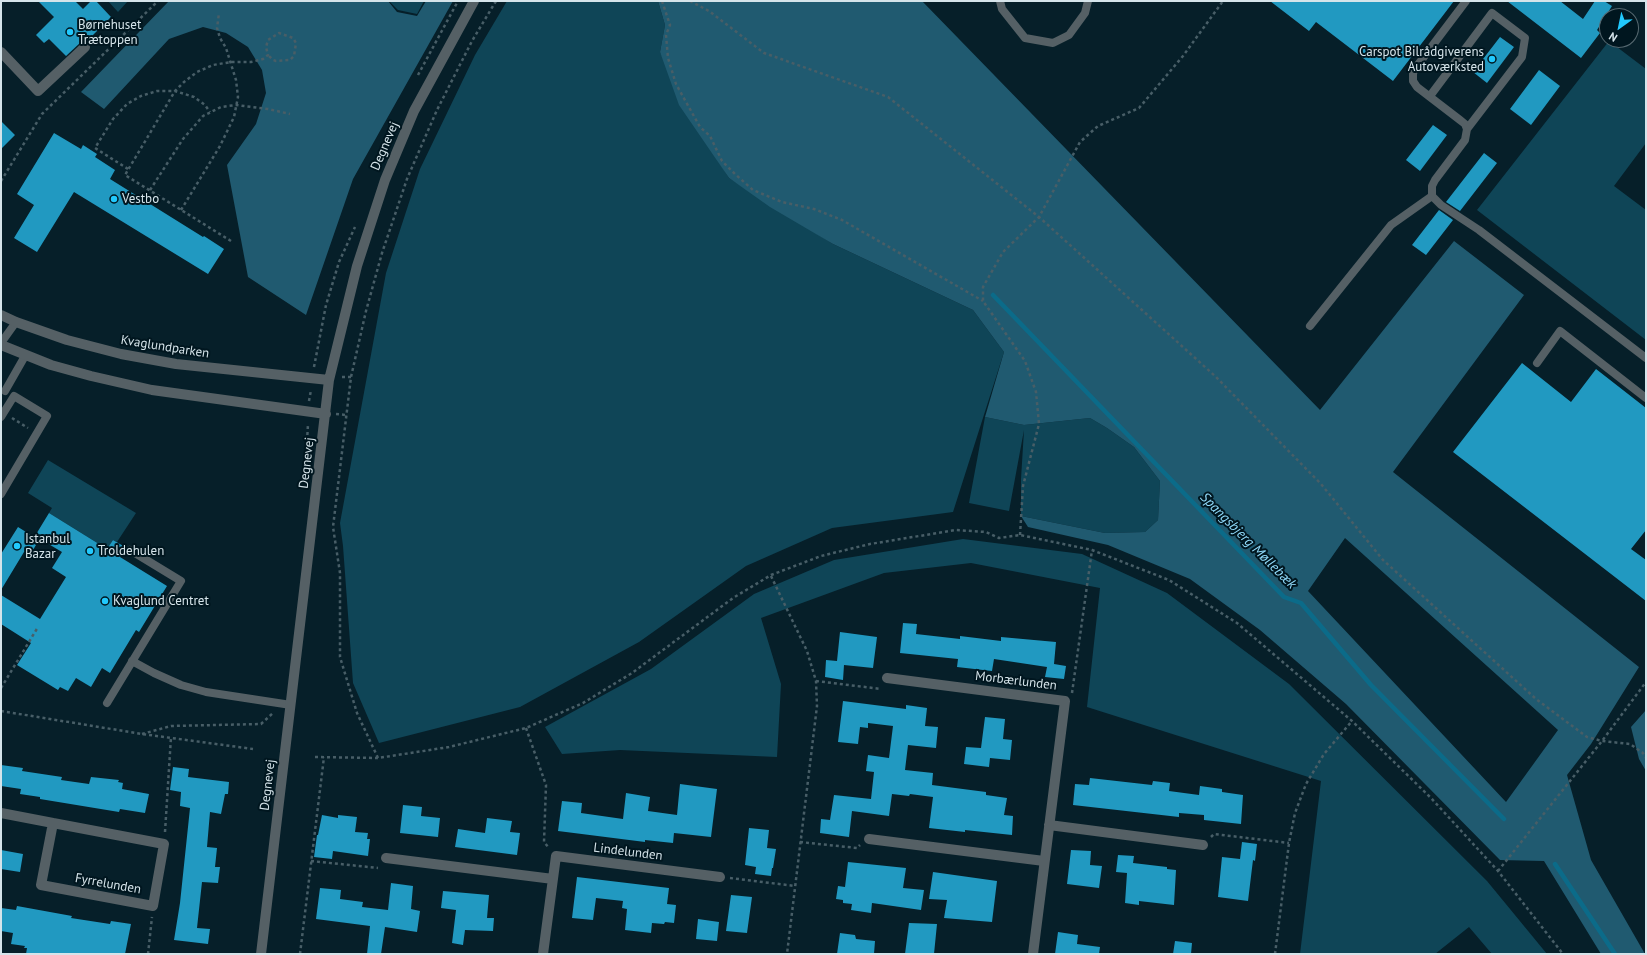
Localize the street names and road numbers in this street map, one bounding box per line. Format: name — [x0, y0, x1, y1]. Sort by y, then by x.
street label: Degnevej — [368, 119, 402, 173]
street label: Kvaglundparken — [120, 332, 210, 362]
street label: Degnevej — [296, 436, 318, 490]
street label: Morbærlunden — [974, 668, 1058, 694]
street label: Degnevej — [257, 758, 279, 812]
street label: Lindelunden — [593, 840, 663, 864]
street label: Fyrrelunden — [74, 871, 142, 897]

